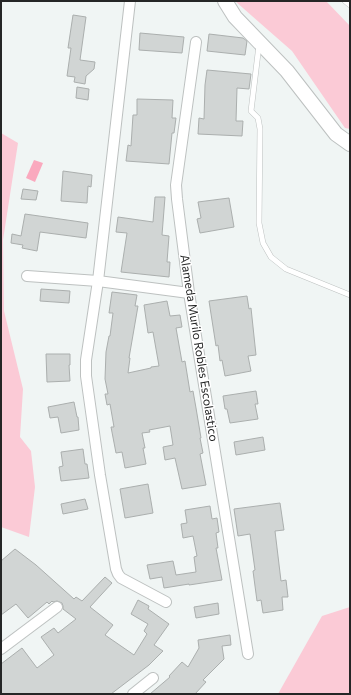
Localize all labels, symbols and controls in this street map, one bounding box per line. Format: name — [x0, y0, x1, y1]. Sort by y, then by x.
street label: Alameda Murilo Robles Escolastico — [178, 253, 222, 442]

